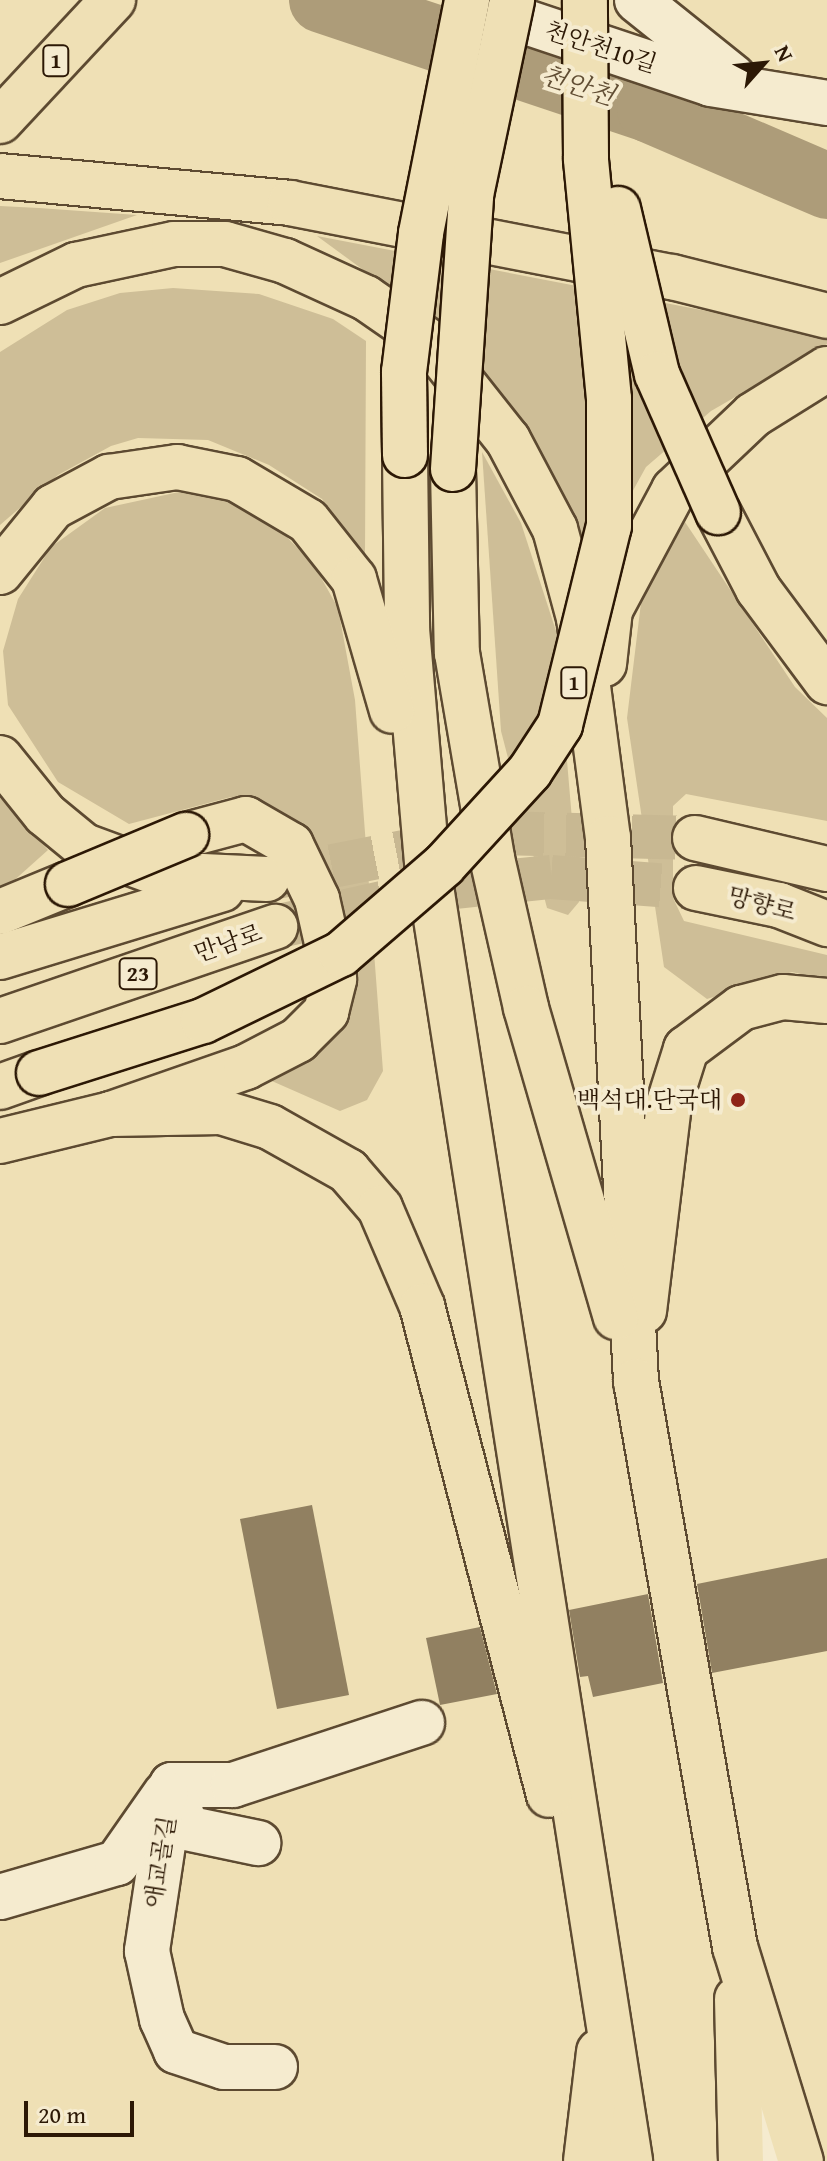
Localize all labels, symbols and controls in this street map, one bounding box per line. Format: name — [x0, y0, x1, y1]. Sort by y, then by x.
street label: 천안천10길 — [541, 15, 661, 79]
north arrow — [723, 24, 803, 104]
text: N — [767, 39, 802, 67]
road number: 1 — [42, 43, 70, 79]
water label: 천안천 — [537, 59, 619, 111]
road number: 1 — [560, 665, 588, 701]
street label: 망향로 — [725, 881, 799, 927]
street label: 만남로 — [190, 918, 266, 968]
road number: 23 — [118, 956, 158, 992]
place label: 백석대.단국대 — [577, 1086, 722, 1114]
marker: 백석대.단국대 — [729, 1091, 747, 1109]
street label: 애교골길 — [139, 1814, 181, 1910]
scale bar — [28, 2085, 138, 2135]
text: 20 m — [38, 2097, 86, 2132]

